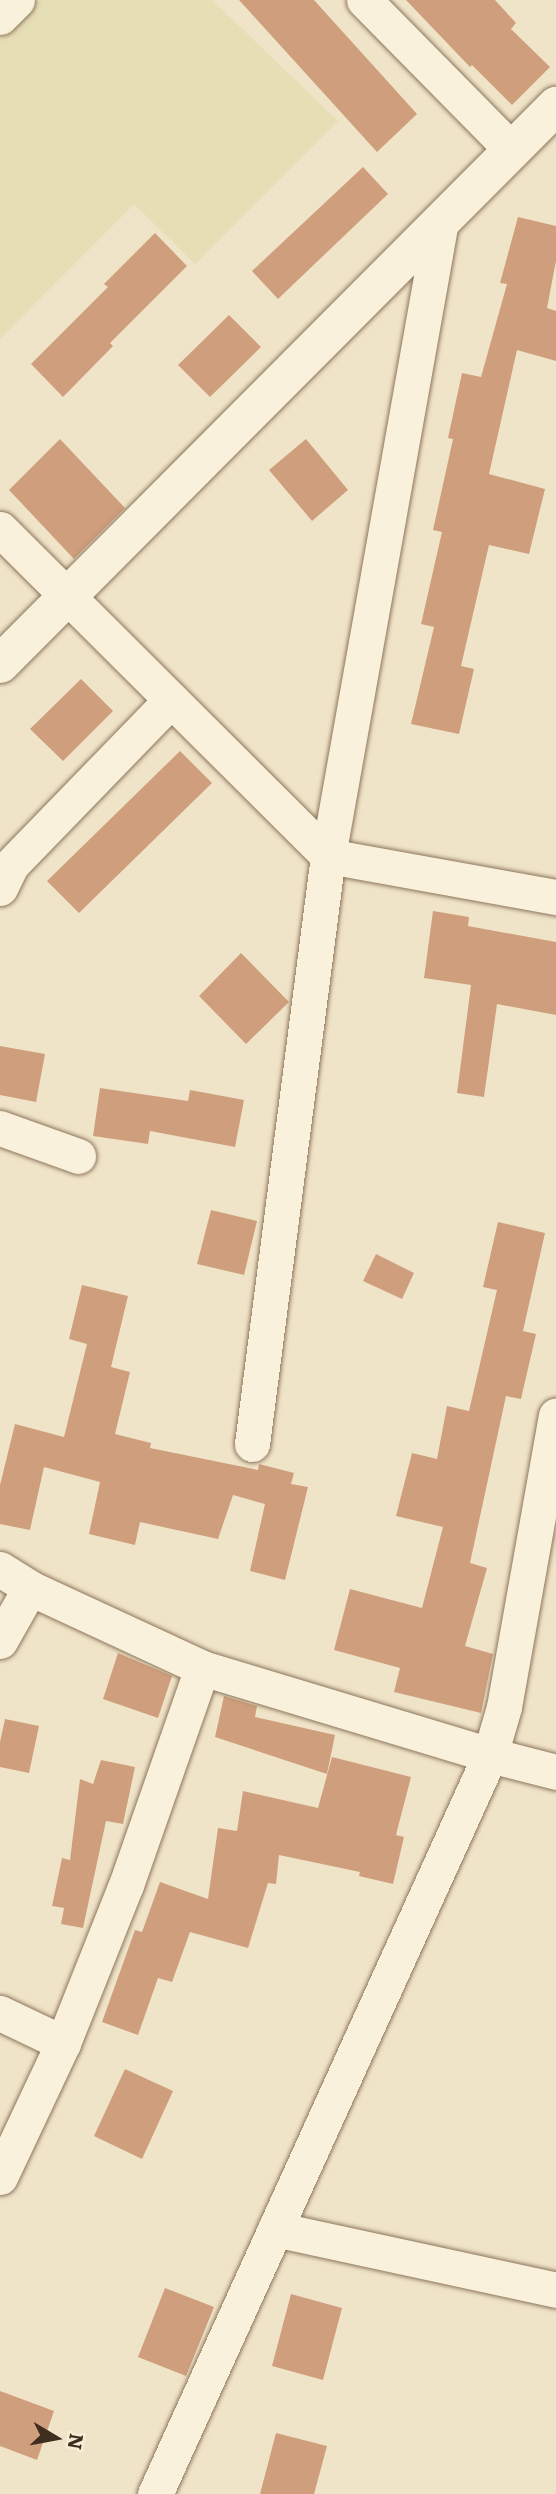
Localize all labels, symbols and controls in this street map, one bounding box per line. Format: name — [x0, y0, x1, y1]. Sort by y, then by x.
north arrow — [21, 2403, 91, 2473]
text: N — [62, 2431, 92, 2452]

